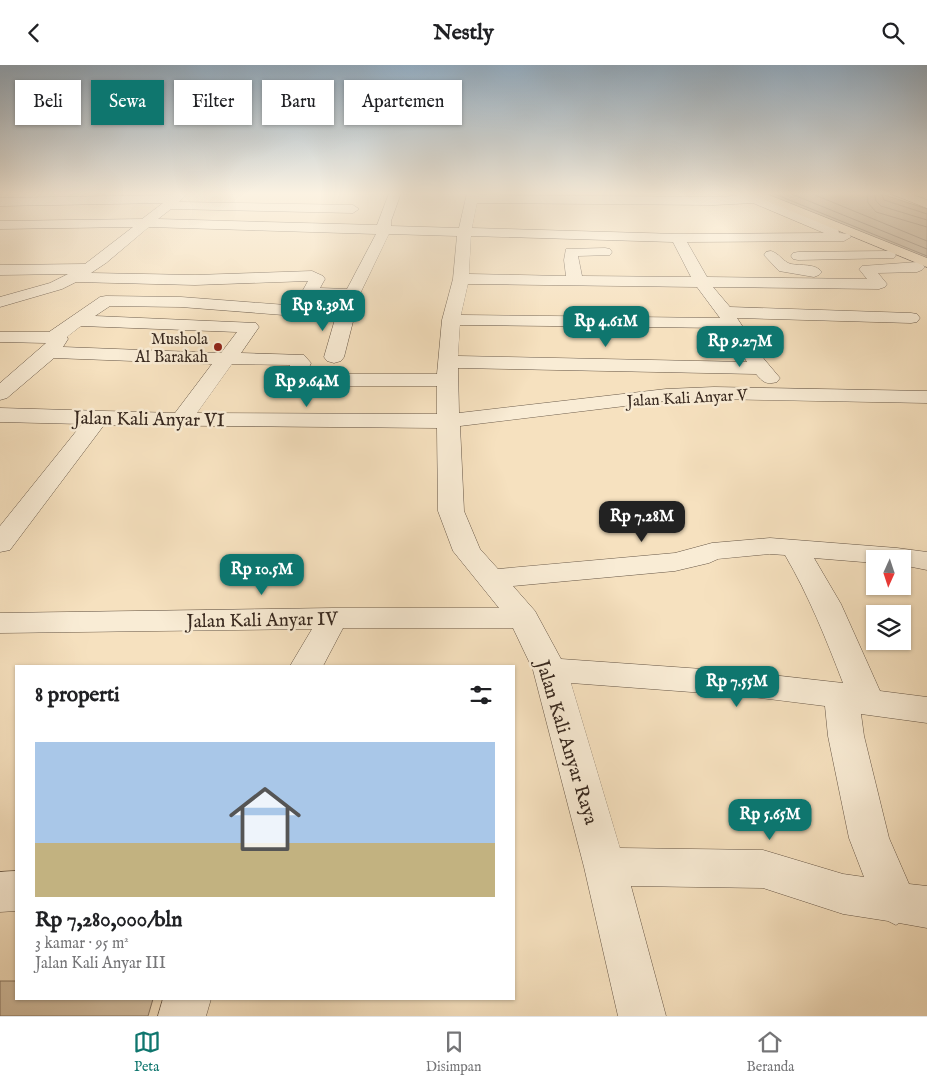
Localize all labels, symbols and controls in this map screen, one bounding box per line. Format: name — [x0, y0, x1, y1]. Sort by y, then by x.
icon: back — [20, 19, 48, 47]
text: Nestly — [433, 19, 494, 47]
icon: search — [879, 19, 907, 47]
chip: Beli — [15, 80, 81, 125]
chip: Sewa — [91, 80, 164, 125]
chip: Filter — [174, 80, 252, 125]
chip: Baru — [262, 80, 334, 125]
chip: Apartemen — [344, 80, 462, 125]
pin: Rp 8.39M — [271, 289, 375, 332]
text: Rp 8.39M — [292, 296, 354, 316]
pin: Rp 4.61M — [554, 305, 658, 348]
text: Rp 4.61M — [574, 312, 638, 332]
pin: Rp 9.27M — [688, 325, 792, 368]
place label: Mushola Al Barakah — [134, 330, 208, 368]
text: Rp 9.27M — [708, 332, 772, 352]
marker: Mushola Al Barakah — [212, 341, 224, 353]
pin: Rp 9.64M — [255, 365, 359, 408]
text: Rp 9.64M — [275, 372, 339, 392]
street label: Jalan Kali Anyar V — [624, 386, 748, 412]
street label: Jalan Kali Anyar VI — [71, 407, 225, 433]
pin: Rp 7.28M — [590, 501, 694, 543]
text: Rp 7.28M — [610, 507, 674, 527]
north arrow — [866, 550, 911, 595]
map controls — [866, 550, 911, 650]
pin: Rp 10.5M — [210, 553, 314, 596]
text: Rp 10.5M — [231, 560, 293, 580]
button: layers — [866, 605, 911, 650]
street label: Jalan Kali Anyar IV — [184, 608, 339, 634]
street label: Jalan Kali Anyar Raya — [529, 656, 603, 828]
pin: Rp 7.55M — [685, 665, 789, 708]
text: Rp 7.55M — [706, 672, 768, 692]
icon: filters — [467, 681, 495, 709]
text: 8 properti — [35, 682, 120, 709]
icon: home — [220, 774, 310, 864]
pin: Rp 5.65M — [718, 799, 822, 841]
text: Rp 5.65M — [739, 805, 801, 825]
text: Rp 7,280,000/bln — [35, 907, 182, 934]
text: 3 kamar · 95 m² — [35, 934, 129, 954]
text: Jalan Kali Anyar III — [35, 954, 166, 974]
tab: Peta — [133, 1028, 161, 1076]
tab: Disimpan — [426, 1028, 481, 1076]
tab: Beranda — [747, 1028, 794, 1076]

